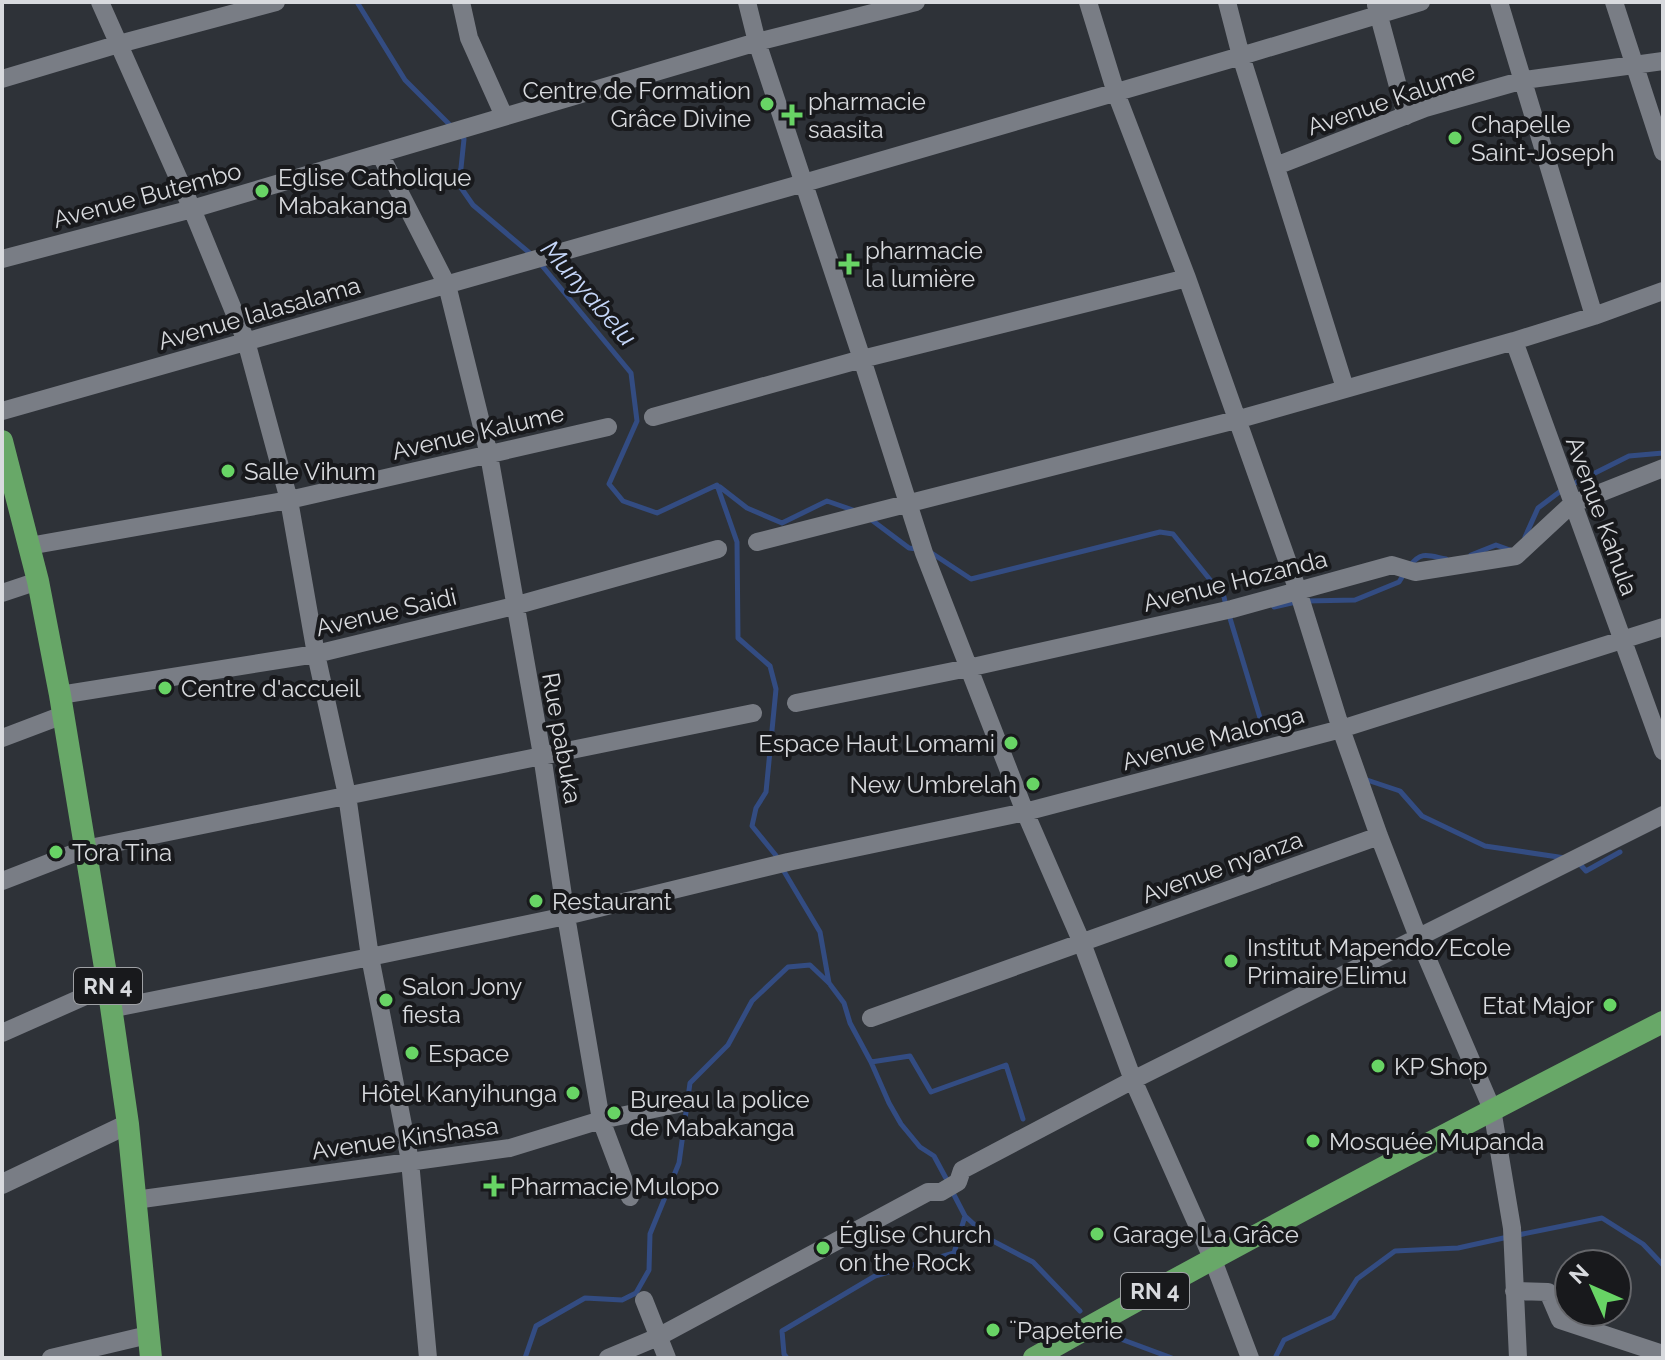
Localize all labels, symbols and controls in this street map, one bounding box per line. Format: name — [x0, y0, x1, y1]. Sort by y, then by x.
street label: Avenue Kalume — [1303, 57, 1479, 141]
place label: Centre de Formation Grâce Divine — [523, 76, 751, 133]
place label: pharmacie saasita — [808, 87, 926, 144]
marker: Centre de Formation Grâce Divine — [758, 95, 776, 113]
marker: pharmacie saasita — [783, 106, 801, 124]
place label: Chapelle Saint-Joseph — [1471, 110, 1615, 167]
marker: Chapelle Saint-Joseph — [1446, 129, 1464, 147]
street label: Avenue Butembo — [50, 156, 244, 234]
place label: Eglise Catholique Mabakanga — [278, 163, 471, 220]
marker: Eglise Catholique Mabakanga — [253, 182, 271, 200]
water label: Munyabelu — [535, 234, 643, 352]
place label: pharmacie la lumière — [865, 236, 983, 293]
marker: pharmacie la lumière — [840, 255, 858, 273]
street label: Avenue lalasalama — [155, 270, 363, 356]
street label: Avenue Kalume — [389, 398, 567, 466]
street label: Avenue Kahula — [1560, 433, 1644, 599]
place label: Salle Vihum — [244, 457, 376, 486]
marker: Salle Vihum — [219, 462, 237, 480]
street label: Avenue Hozanda — [1140, 544, 1330, 618]
street label: Avenue Saidi — [313, 582, 459, 642]
street label: Rue pabuka — [536, 670, 588, 806]
place label: Centre d'accueil — [181, 674, 361, 703]
marker: Centre d'accueil — [156, 679, 174, 697]
street label: Avenue Malonga — [1119, 700, 1307, 776]
place label: Espace Haut Lomami — [758, 729, 995, 758]
marker: Espace Haut Lomami — [1002, 734, 1020, 752]
place label: New Umbrelah — [849, 770, 1017, 799]
marker: New Umbrelah — [1024, 775, 1042, 793]
street label: Avenue nyanza — [1138, 825, 1306, 909]
place label: Tora Tina — [72, 838, 172, 867]
marker: Tora Tina — [47, 843, 65, 861]
place label: Restaurant — [552, 887, 672, 916]
marker: Restaurant — [527, 892, 545, 910]
place label: Institut Mapendo/Ecole Primaire Elimu — [1247, 933, 1511, 990]
marker: Institut Mapendo/Ecole Primaire Elimu — [1222, 952, 1240, 970]
road number: RN 4 — [74, 968, 142, 1004]
place label: Salon Jony fiesta — [402, 972, 522, 1029]
marker: Salon Jony fiesta — [377, 991, 395, 1009]
place label: Etat Major — [1482, 991, 1595, 1020]
marker: Etat Major — [1601, 996, 1619, 1014]
place label: Espace — [428, 1039, 509, 1068]
marker: Espace — [403, 1044, 421, 1062]
place label: KP Shop — [1394, 1052, 1488, 1081]
marker: KP Shop — [1369, 1057, 1387, 1075]
place label: Hôtel Kanyihunga — [361, 1079, 557, 1108]
marker: Hôtel Kanyihunga — [564, 1084, 582, 1102]
place label: Bureau la police de Mabakanga — [630, 1085, 810, 1142]
marker: Bureau la police de Mabakanga — [605, 1104, 623, 1122]
street label: Avenue Kinshasa — [310, 1111, 500, 1165]
place label: Mosquée Mupanda — [1329, 1127, 1544, 1156]
marker: Mosquée Mupanda — [1304, 1132, 1322, 1150]
place label: Pharmacie Mulopo — [510, 1172, 719, 1201]
marker: Pharmacie Mulopo — [485, 1177, 503, 1195]
place label: Église Church on the Rock — [839, 1220, 992, 1277]
place label: Garage La Grâce — [1113, 1220, 1299, 1249]
marker: Garage La Grâce — [1088, 1225, 1106, 1243]
marker: Église Church on the Rock — [814, 1239, 832, 1257]
north arrow — [1553, 1248, 1633, 1328]
text: N — [1564, 1259, 1594, 1289]
road number: RN 4 — [1121, 1273, 1189, 1309]
place label: ¨Papeterie — [1009, 1316, 1123, 1345]
marker: ¨Papeterie — [984, 1321, 1002, 1339]

